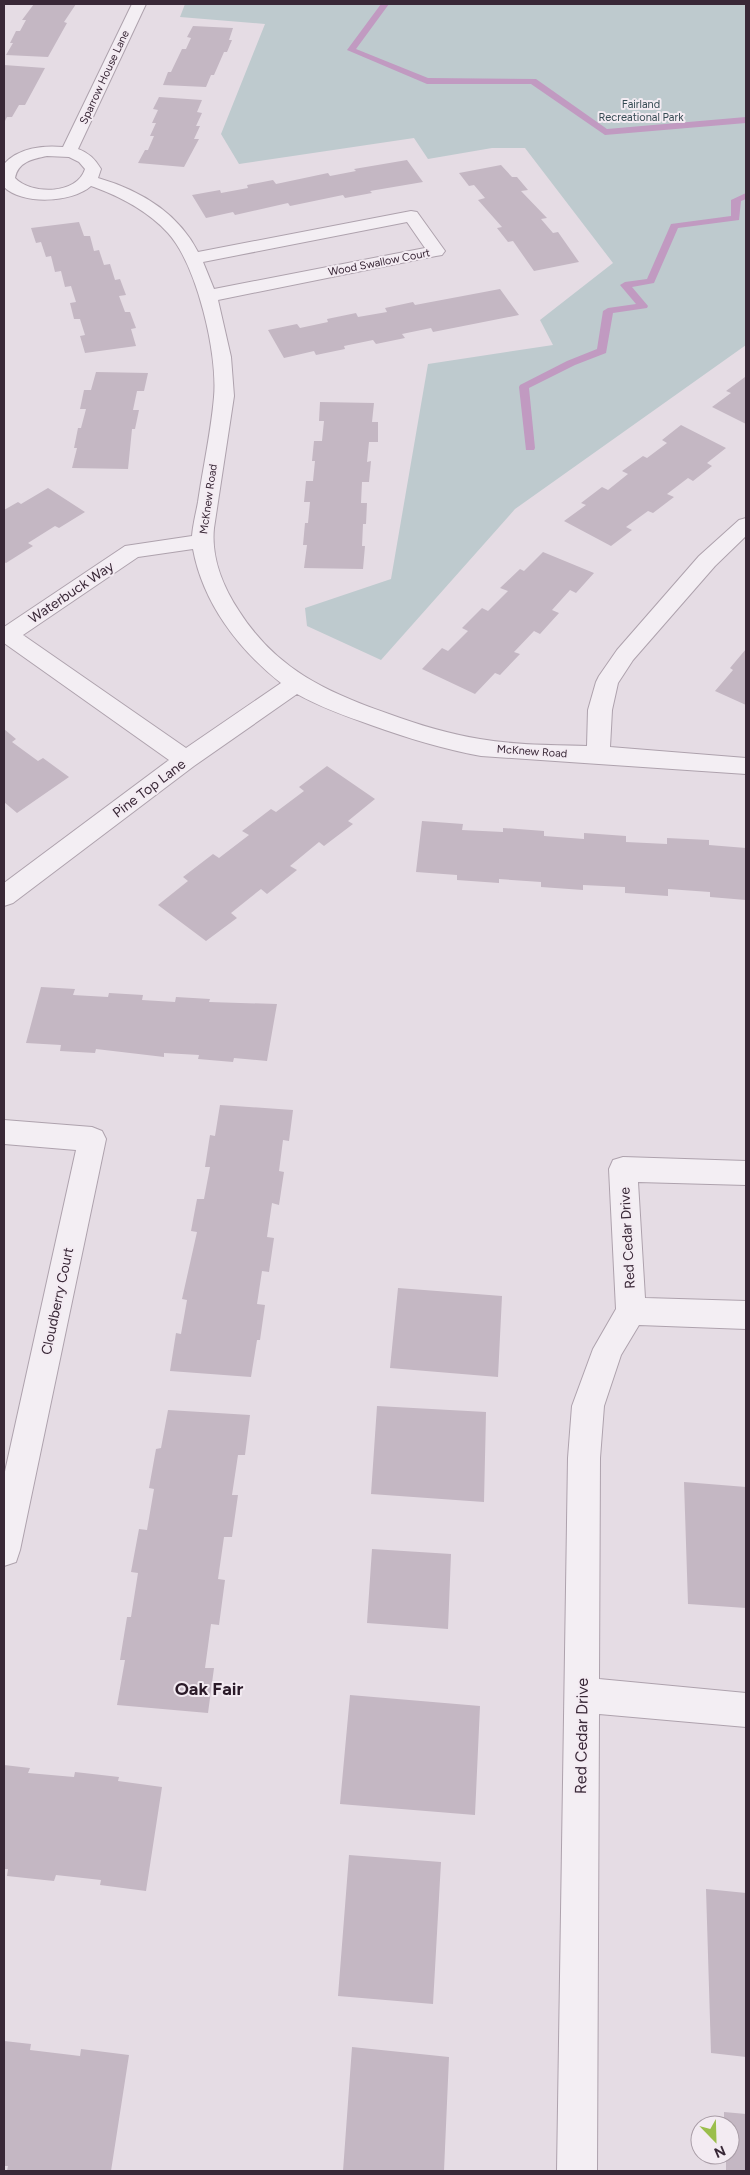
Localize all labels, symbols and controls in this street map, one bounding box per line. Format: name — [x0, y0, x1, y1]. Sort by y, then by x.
street label: Sparrow House Lane — [77, 28, 132, 126]
park label: Fairland Recreational Park — [598, 98, 684, 124]
street label: Wood Swallow Court — [327, 246, 431, 279]
street label: McKnew Road — [197, 463, 220, 535]
street label: Waterbuck Way — [26, 557, 117, 627]
street label: McKnew Road — [496, 743, 568, 760]
street label: Pine Top Lane — [109, 755, 189, 821]
street label: Red Cedar Drive — [616, 1186, 639, 1289]
street label: Cloudberry Court — [38, 1246, 77, 1356]
street label: Red Cedar Drive — [571, 1677, 592, 1794]
district label: Oak Fair — [175, 1678, 244, 1700]
north arrow — [690, 2115, 740, 2165]
text: N — [712, 2142, 728, 2161]

